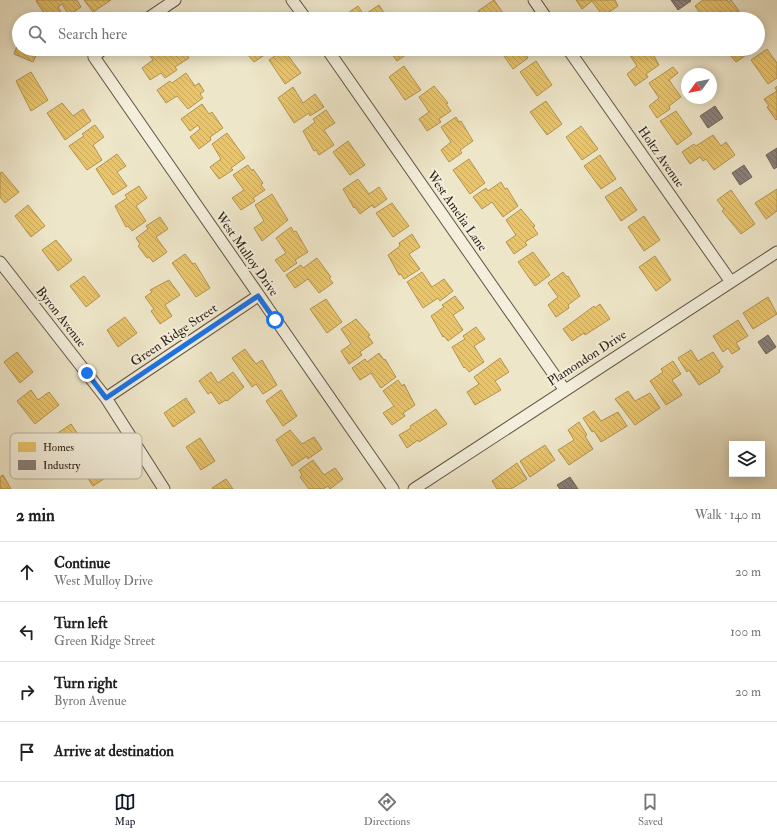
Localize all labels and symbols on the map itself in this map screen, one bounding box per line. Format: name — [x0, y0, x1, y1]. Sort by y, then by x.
north arrow — [681, 68, 717, 104]
street label: Holtz Avenue — [634, 123, 688, 191]
street label: West Amelia Lane — [423, 167, 491, 255]
street label: West Mulloy Drive — [211, 208, 282, 300]
street label: Byron Avenue — [32, 284, 90, 351]
street label: Green Ridge Street — [128, 300, 220, 370]
route start — [266, 311, 284, 329]
street label: Plamondon Drive — [544, 326, 630, 390]
route end — [78, 364, 96, 382]
legend — [10, 433, 142, 479]
text: Homes — [43, 441, 74, 454]
text: Industry — [43, 459, 81, 473]

